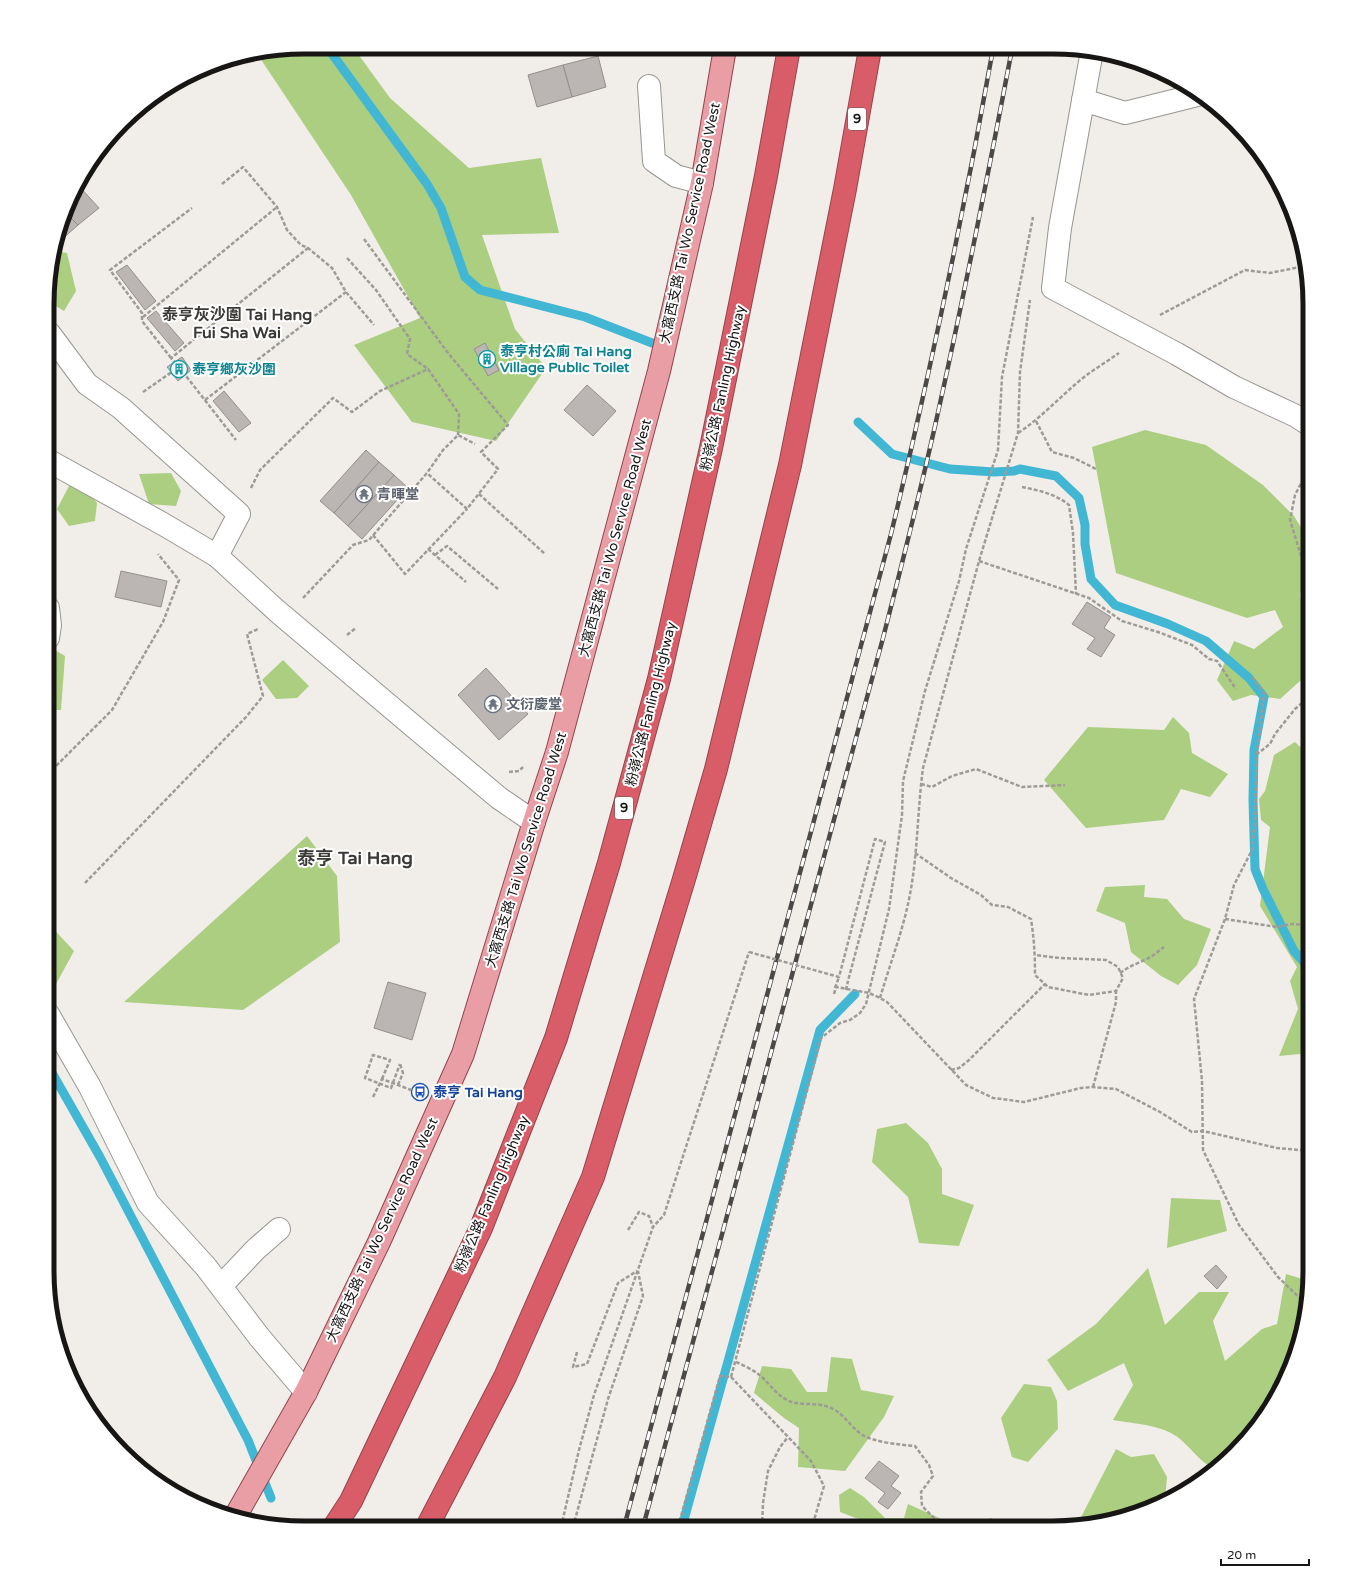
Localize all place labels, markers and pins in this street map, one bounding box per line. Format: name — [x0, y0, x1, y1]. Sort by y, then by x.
place label: 泰亨村公廁 Tai Hang Village Public Toilet — [500, 343, 632, 376]
building icon: 泰亨村公廁 Tai Hang Village Public Toilet — [477, 349, 497, 369]
building icon: 泰亨鄉灰沙圍 — [169, 359, 189, 379]
place label: 泰亨鄉灰沙圍 — [192, 361, 276, 378]
temple icon: 青暉堂 — [354, 484, 374, 504]
place label: 青暉堂 — [377, 486, 419, 503]
temple icon: 文衍慶堂 — [483, 694, 503, 714]
place label: 文衍慶堂 — [506, 696, 562, 713]
bus stop icon: 泰亨 Tai Hang — [410, 1082, 430, 1102]
place label: 泰亨 Tai Hang — [433, 1084, 523, 1101]

